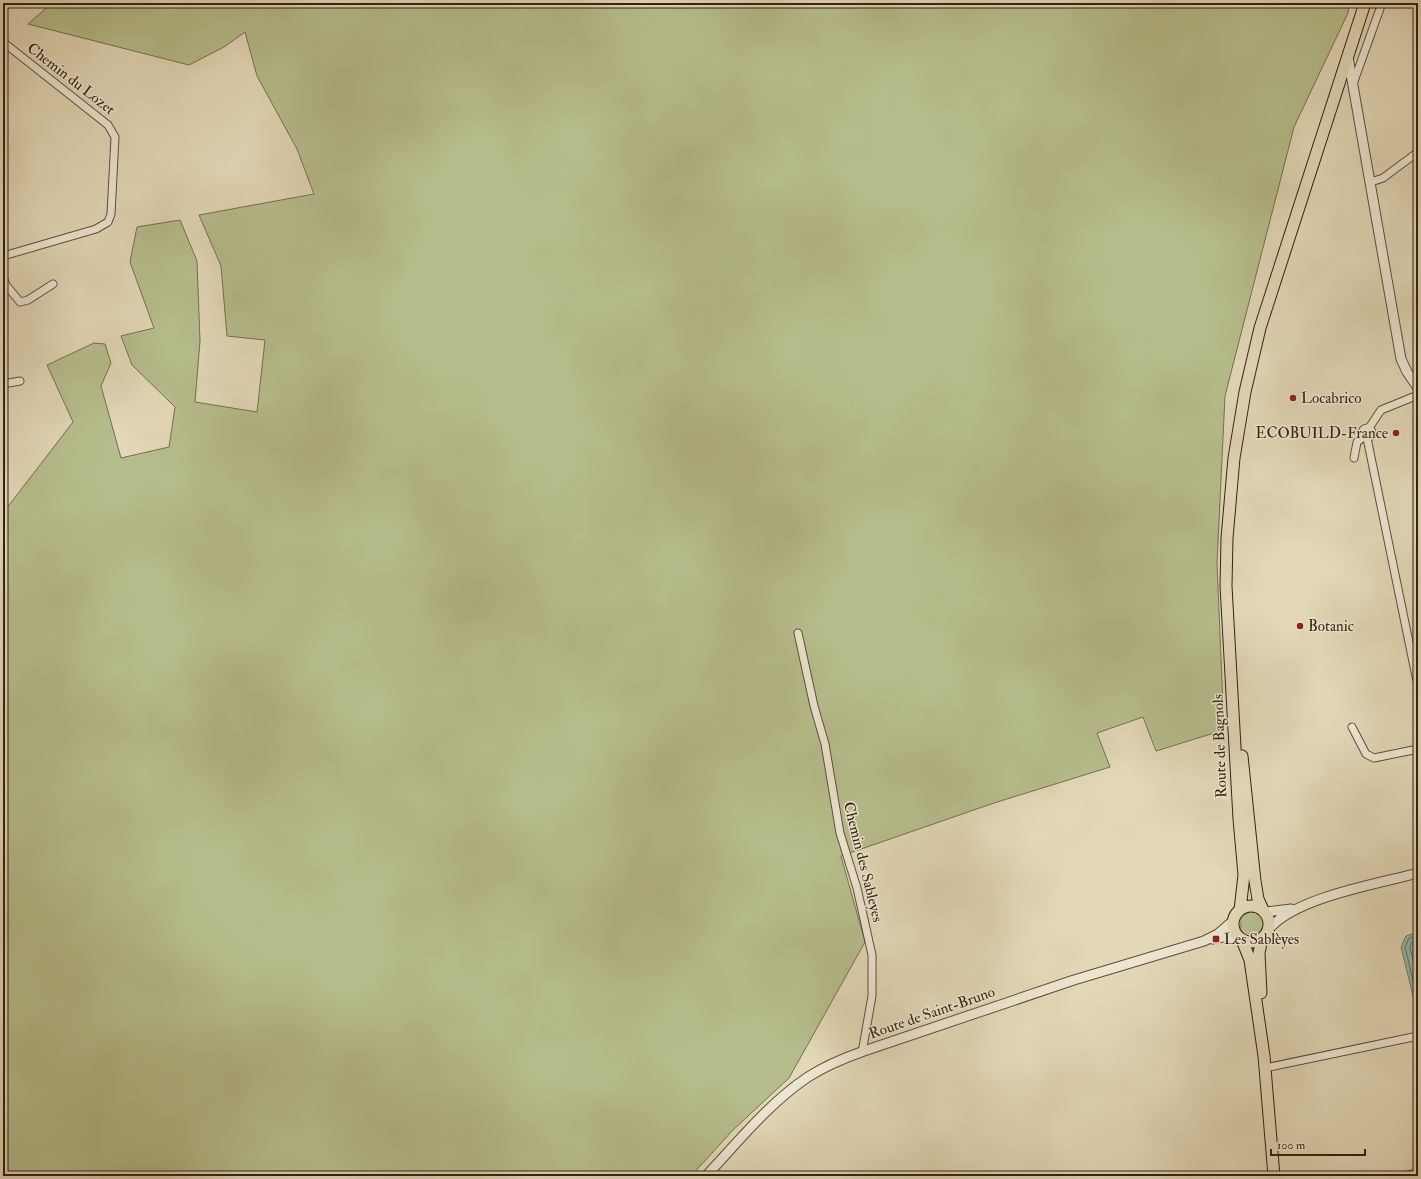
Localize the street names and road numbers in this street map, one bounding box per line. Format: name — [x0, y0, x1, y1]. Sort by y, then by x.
street label: Chemin du Lozet — [23, 39, 119, 119]
street label: Route de Bagnols — [1209, 694, 1231, 798]
street label: Chemin des Sableyes — [839, 800, 887, 924]
street label: Route de Saint-Bruno — [867, 983, 997, 1043]

